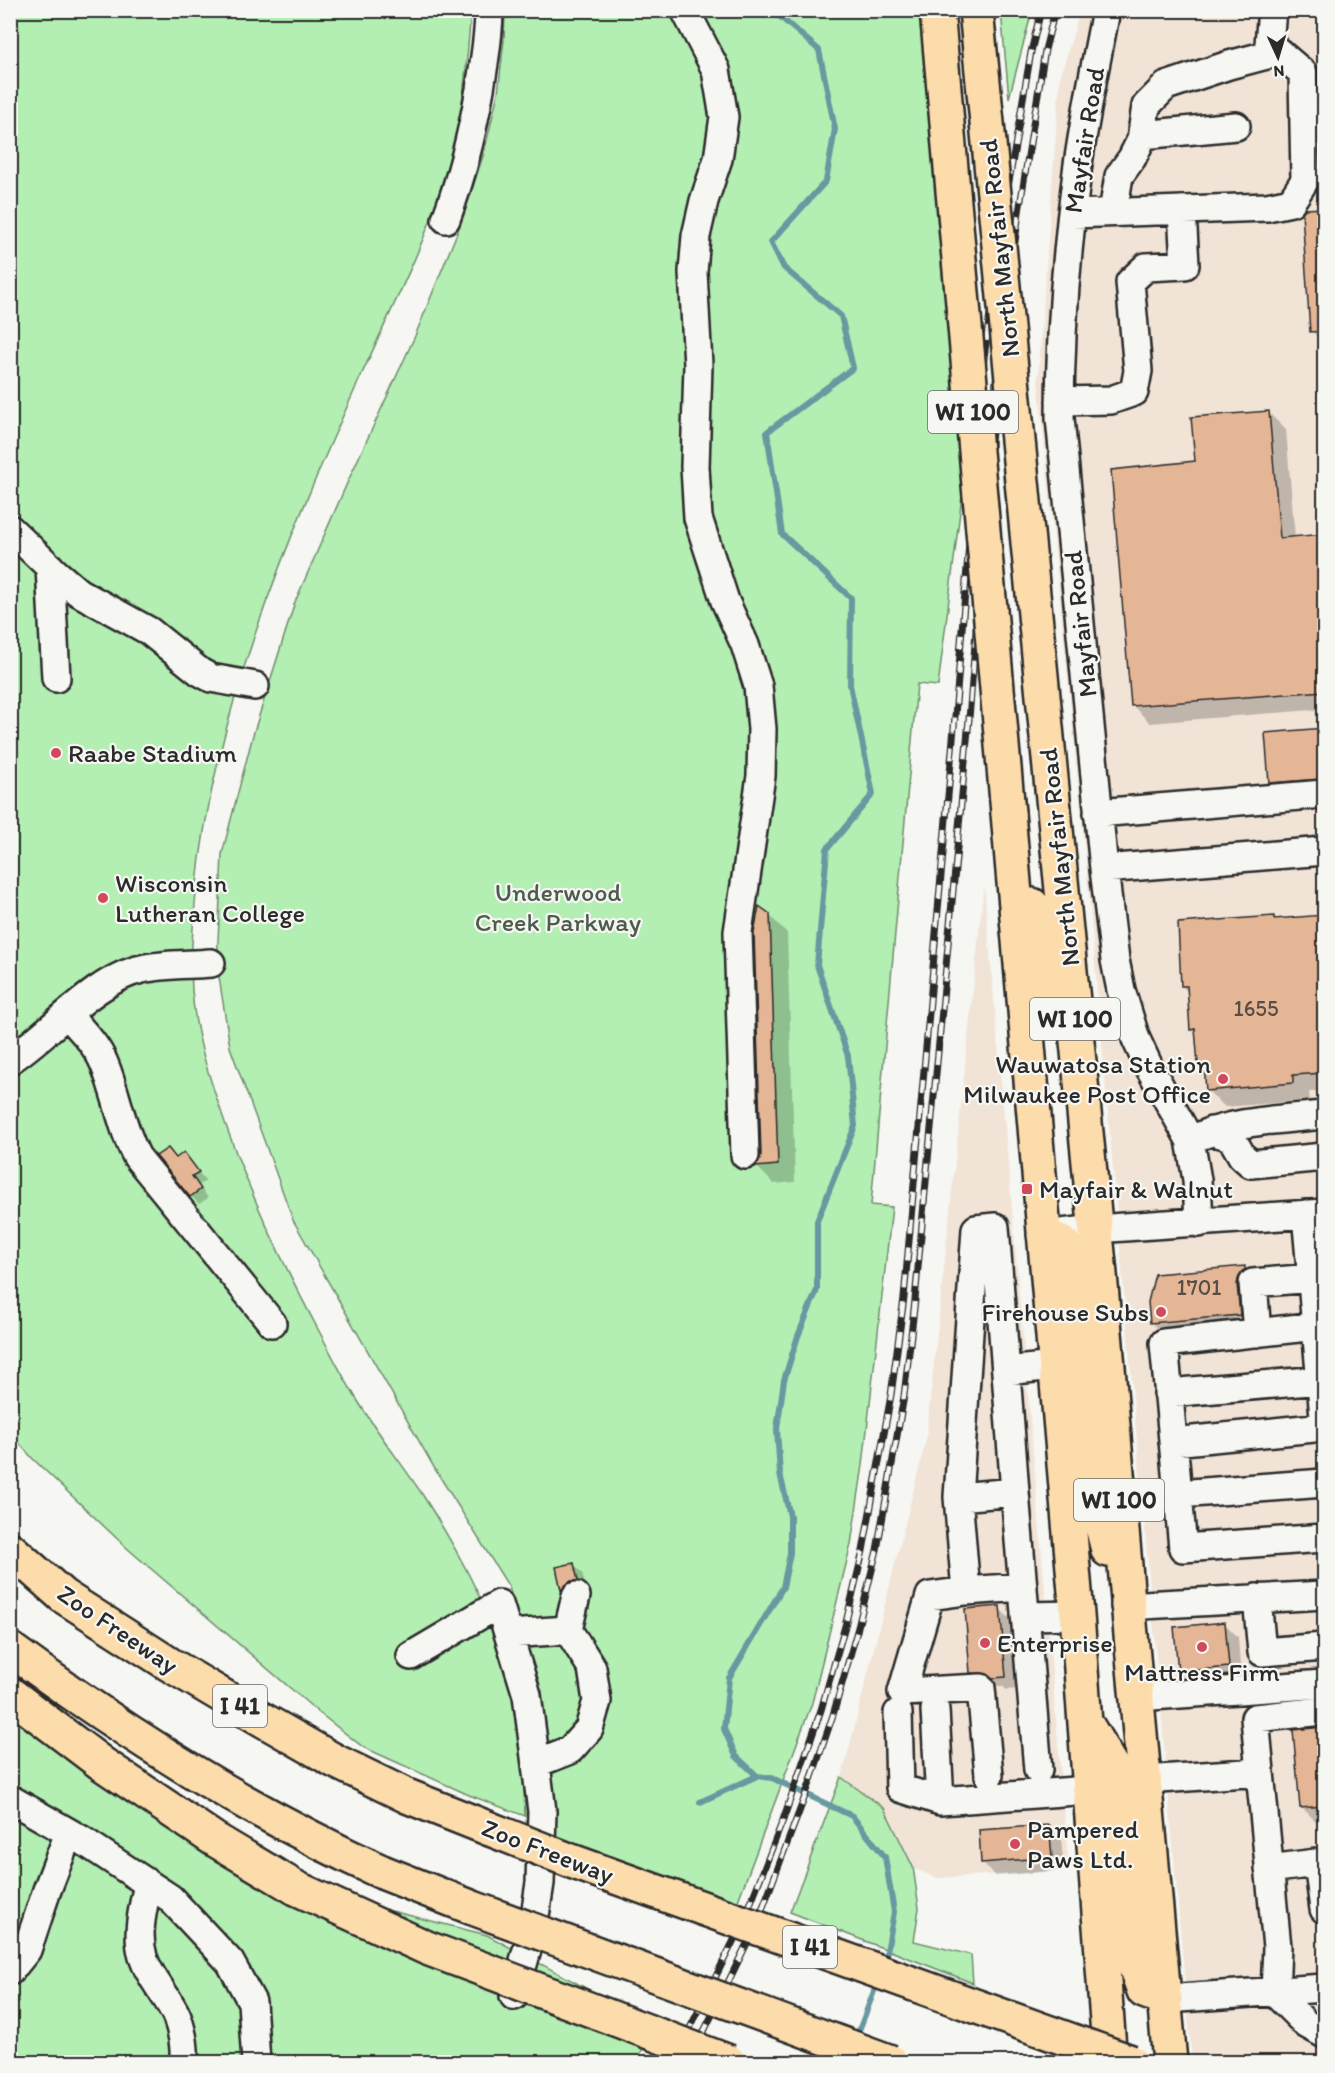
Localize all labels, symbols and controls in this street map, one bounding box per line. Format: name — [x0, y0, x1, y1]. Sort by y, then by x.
north arrow — [1248, 27, 1308, 87]
text: N — [1273, 62, 1285, 81]
street label: Mayfair Road — [1057, 64, 1111, 215]
street label: North Mayfair Road — [972, 137, 1026, 359]
road number: WI 100 — [928, 391, 1018, 433]
street label: Mayfair Road — [1056, 548, 1104, 699]
place label: Raabe Stadium — [68, 737, 237, 769]
marker: Raabe Stadium — [49, 746, 63, 760]
street label: North Mayfair Road — [1032, 746, 1086, 968]
place label: Wisconsin Lutheran College — [115, 867, 305, 929]
park label: Underwood Creek Parkway — [475, 876, 641, 938]
marker: Wisconsin Lutheran College — [96, 891, 110, 905]
house number: 1655 — [1234, 995, 1278, 1022]
road number: WI 100 — [1030, 998, 1120, 1040]
place label: Wauwatosa Station Milwaukee Post Office — [963, 1048, 1211, 1110]
marker: Wauwatosa Station Milwaukee Post Office — [1216, 1072, 1230, 1086]
place label: Mayfair & Walnut — [1039, 1173, 1233, 1205]
marker: Mayfair & Walnut — [1020, 1182, 1034, 1196]
house number: 1701 — [1177, 1274, 1221, 1301]
place label: Firehouse Subs — [981, 1296, 1149, 1328]
marker: Firehouse Subs — [1154, 1305, 1168, 1319]
road number: WI 100 — [1074, 1479, 1164, 1521]
street label: Zoo Freeway — [52, 1577, 184, 1681]
place label: Enterprise — [997, 1627, 1113, 1659]
marker: Enterprise — [978, 1636, 992, 1650]
marker: Mattress Firm — [1195, 1640, 1209, 1654]
place label: Mattress Firm — [1124, 1656, 1280, 1688]
road number: I 41 — [213, 1685, 267, 1727]
street label: Zoo Freeway — [478, 1811, 618, 1891]
place label: Pampered Paws Ltd. — [1027, 1813, 1139, 1875]
marker: Pampered Paws Ltd. — [1008, 1837, 1022, 1851]
road number: I 41 — [783, 1926, 837, 1968]

